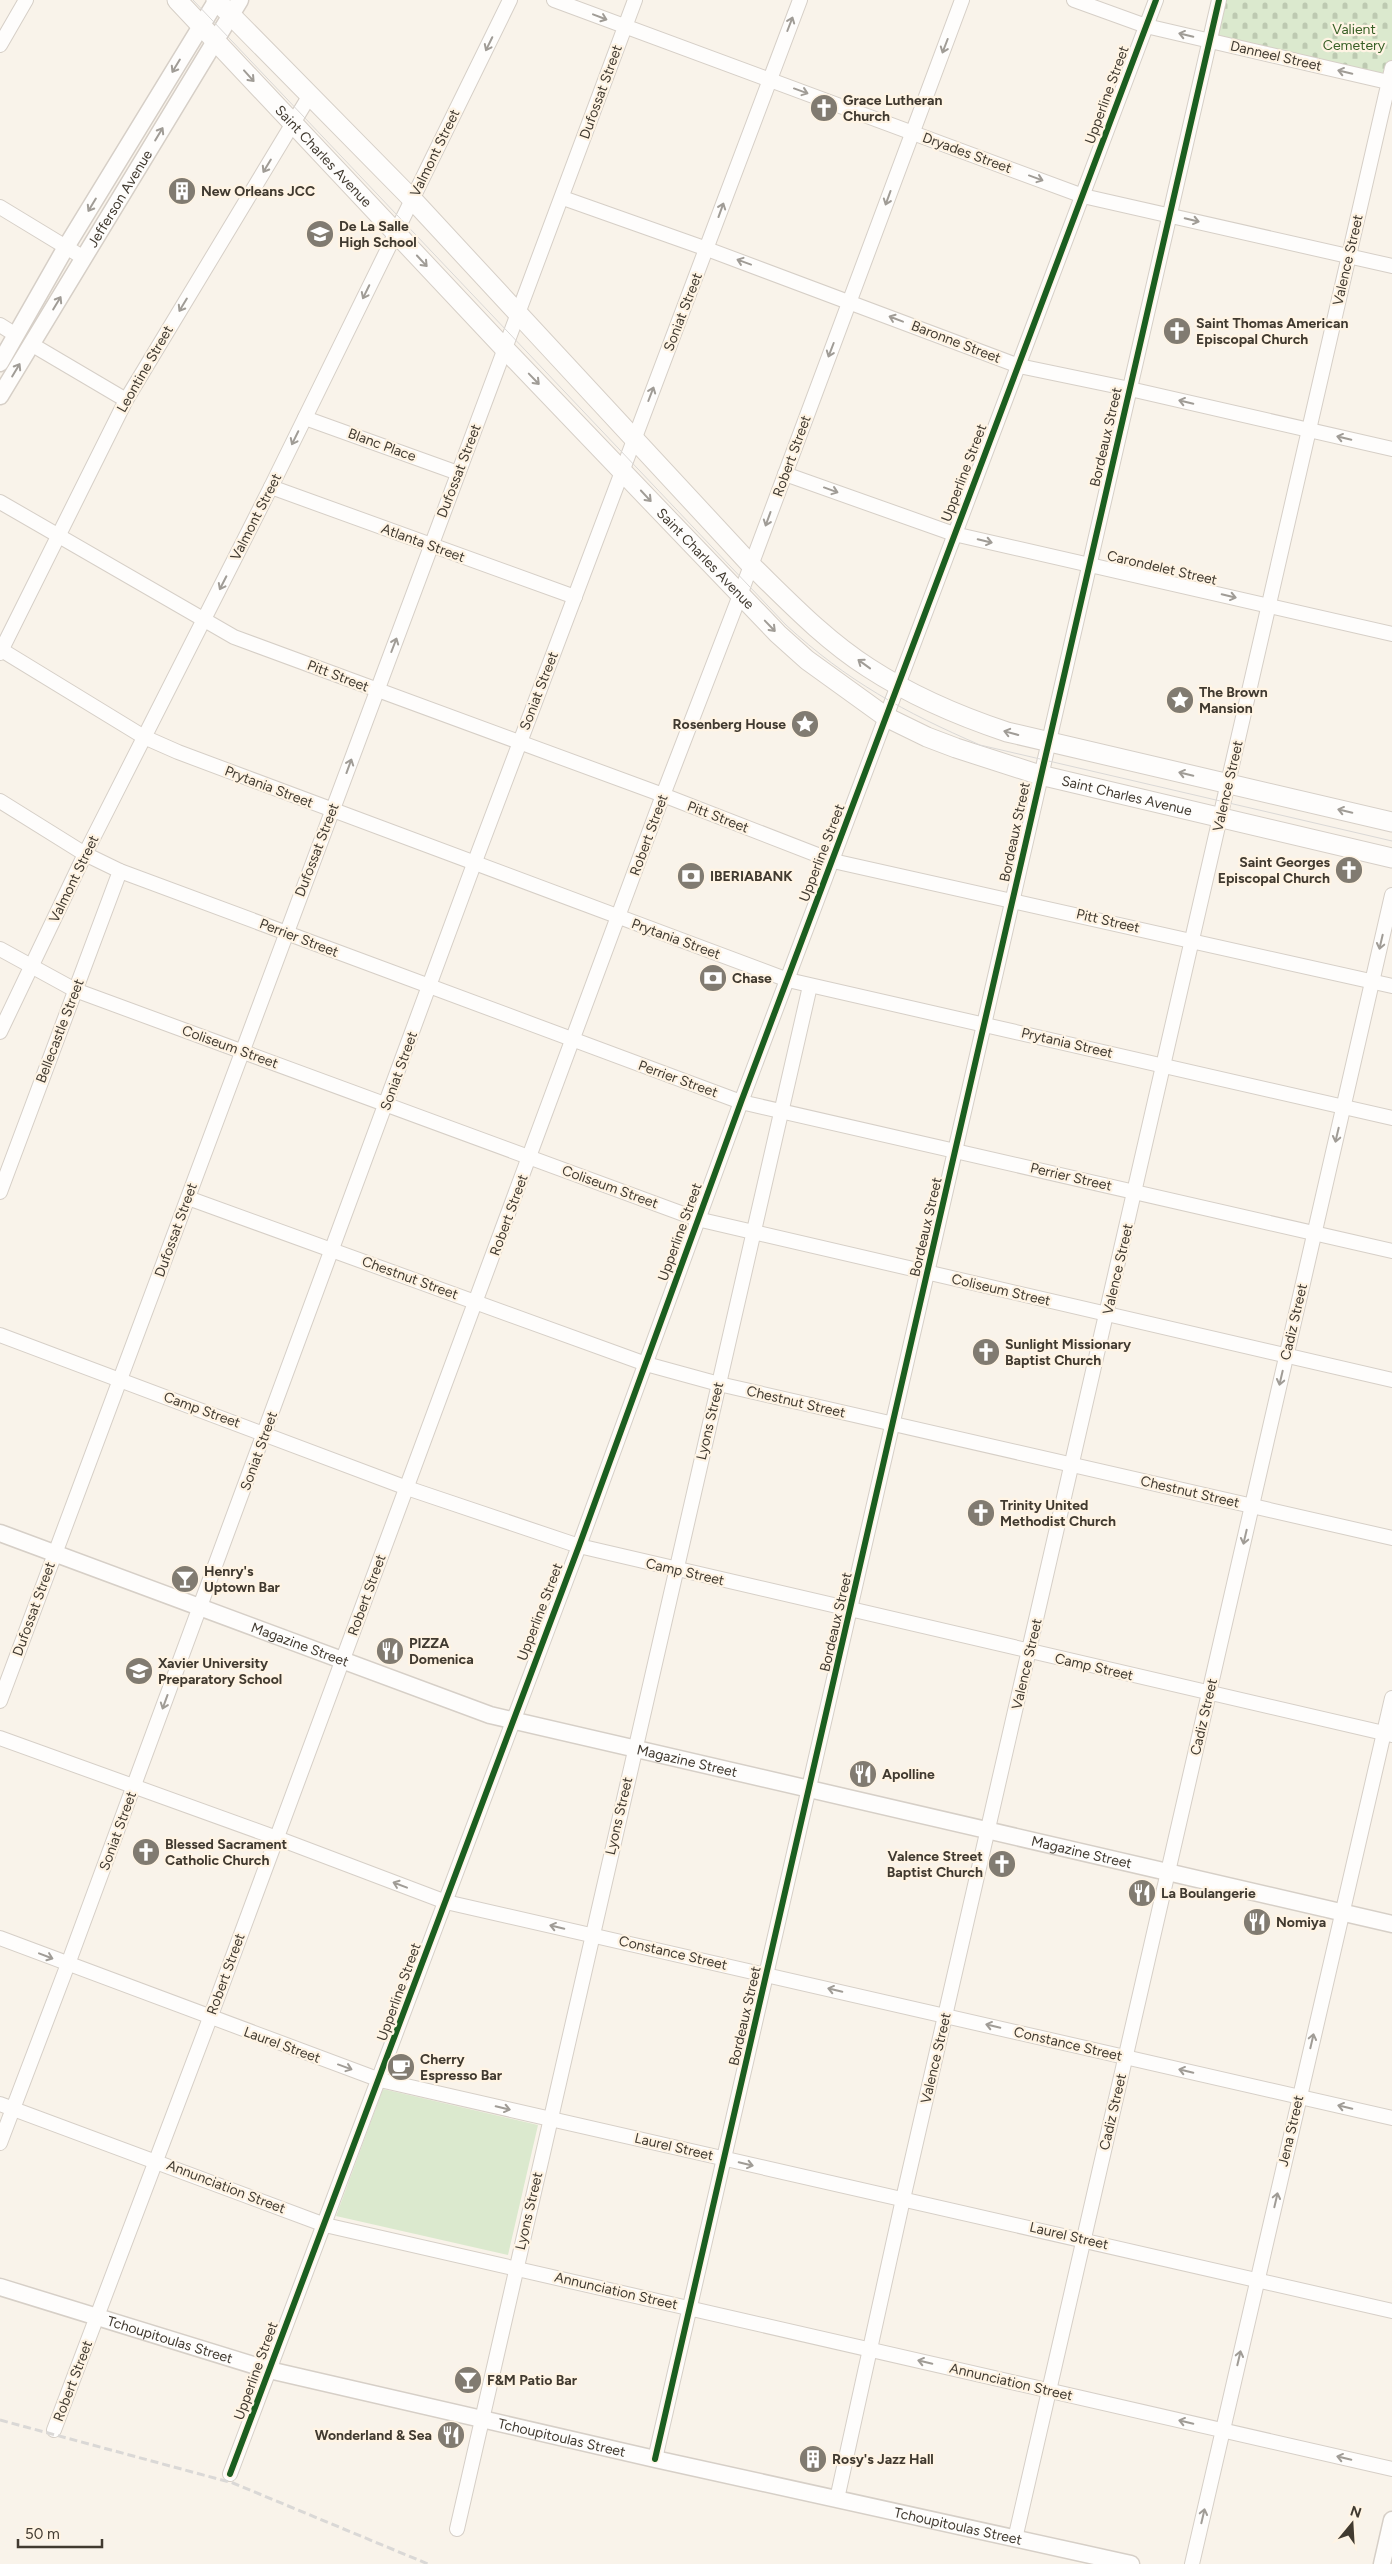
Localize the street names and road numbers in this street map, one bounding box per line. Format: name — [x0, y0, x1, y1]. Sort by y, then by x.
street label: Danneel Street — [1229, 37, 1323, 75]
street label: Dufossat Street — [576, 43, 626, 141]
street label: Upperline Street — [1081, 44, 1133, 146]
street label: Saint Charles Avenue — [272, 101, 376, 211]
street label: Valmont Street — [406, 107, 464, 199]
street label: Dryades Street — [920, 129, 1014, 177]
street label: Jefferson Avenue — [84, 146, 156, 250]
street label: Valence Street — [1329, 213, 1367, 307]
street label: Soniat Street — [660, 270, 706, 354]
street label: Baronne Street — [909, 317, 1003, 367]
street label: Leontine Street — [113, 323, 177, 415]
street label: Bordeaux Street — [1086, 386, 1126, 488]
street label: Robert Street — [769, 413, 815, 499]
street label: Dufossat Street — [433, 422, 485, 520]
street label: Upperline Street — [938, 422, 990, 524]
street label: Blanc Place — [346, 425, 419, 465]
street label: Valmont Street — [227, 471, 285, 563]
street label: Saint Charles Avenue — [653, 504, 758, 613]
street label: Atlanta Street — [379, 520, 467, 566]
street label: Carondelet Street — [1105, 547, 1219, 589]
street label: Soniat Street — [516, 649, 562, 733]
street label: Pitt Street — [305, 656, 371, 696]
street label: Valence Street — [1209, 739, 1247, 833]
street label: Prytania Street — [222, 762, 316, 812]
street label: Saint Charles Avenue — [1060, 772, 1194, 819]
street label: Bordeaux Street — [996, 781, 1034, 883]
street label: Robert Street — [626, 792, 672, 878]
street label: Pitt Street — [685, 797, 751, 837]
street label: Dufossat Street — [291, 801, 343, 899]
street label: Upperline Street — [796, 802, 848, 904]
street label: Valmont Street — [45, 833, 103, 925]
street label: Pitt Street — [1075, 905, 1141, 937]
street label: Perrier Street — [257, 915, 341, 961]
street label: Prytania Street — [629, 915, 723, 963]
street label: Bellecastle Street — [32, 977, 88, 1085]
street label: Coliseum Street — [180, 1022, 280, 1072]
street label: Prytania Street — [1020, 1024, 1114, 1062]
street label: Soniat Street — [377, 1029, 421, 1113]
street label: Perrier Street — [636, 1057, 720, 1101]
street label: Perrier Street — [1028, 1159, 1114, 1195]
street label: Coliseum Street — [560, 1162, 660, 1212]
street label: Robert Street — [486, 1172, 532, 1258]
street label: Bordeaux Street — [906, 1176, 946, 1278]
street label: Dufossat Street — [151, 1181, 201, 1279]
street label: Upperline Street — [654, 1181, 706, 1283]
street label: Valence Street — [1099, 1222, 1137, 1316]
street label: Chestnut Street — [360, 1253, 460, 1303]
street label: Coliseum Street — [950, 1270, 1052, 1310]
street label: Cadiz Street — [1277, 1282, 1311, 1362]
street label: Lyons Street — [693, 1380, 727, 1462]
street label: Chestnut Street — [745, 1382, 847, 1422]
street label: Camp Street — [161, 1388, 243, 1432]
street label: Soniat Street — [237, 1409, 281, 1493]
street label: Chestnut Street — [1139, 1472, 1241, 1512]
street label: Robert Street — [344, 1552, 390, 1638]
street label: Camp Street — [644, 1555, 726, 1589]
street label: Dufossat Street — [9, 1560, 59, 1658]
street label: Upperline Street — [514, 1561, 566, 1663]
street label: Bordeaux Street — [816, 1571, 856, 1673]
street label: Valence Street — [1008, 1617, 1046, 1711]
street label: Magazine Street — [249, 1619, 351, 1670]
street label: Camp Street — [1053, 1650, 1135, 1684]
street label: Cadiz Street — [1187, 1677, 1221, 1757]
street label: Magazine Street — [635, 1741, 739, 1781]
street label: Lyons Street — [602, 1775, 636, 1857]
street label: Soniat Street — [96, 1789, 140, 1873]
street label: Magazine Street — [1030, 1832, 1134, 1872]
street label: Robert Street — [203, 1931, 249, 2017]
street label: Constance Street — [617, 1932, 729, 1974]
street label: Upperline Street — [373, 1941, 425, 2043]
street label: Bordeaux Street — [725, 1965, 765, 2067]
street label: Valence Street — [917, 2011, 955, 2105]
street label: Laurel Street — [241, 2023, 323, 2067]
street label: Constance Street — [1012, 2023, 1124, 2065]
street label: Cadiz Street — [1096, 2072, 1130, 2152]
street label: Jena Street — [1275, 2094, 1307, 2168]
street label: Laurel Street — [633, 2130, 715, 2164]
street label: Annunciation Street — [164, 2157, 288, 2217]
street label: Lyons Street — [512, 2170, 546, 2252]
street label: Laurel Street — [1028, 2219, 1110, 2253]
street label: Annunciation Street — [553, 2269, 679, 2313]
street label: Tchoupitoulas Street — [105, 2312, 235, 2367]
street label: Upperline Street — [230, 2320, 282, 2422]
street label: Robert Street — [50, 2338, 96, 2424]
street label: Annunciation Street — [948, 2360, 1074, 2404]
street label: Tchoupitoulas Street — [496, 2415, 627, 2460]
street label: Tchoupitoulas Street — [893, 2504, 1024, 2548]

